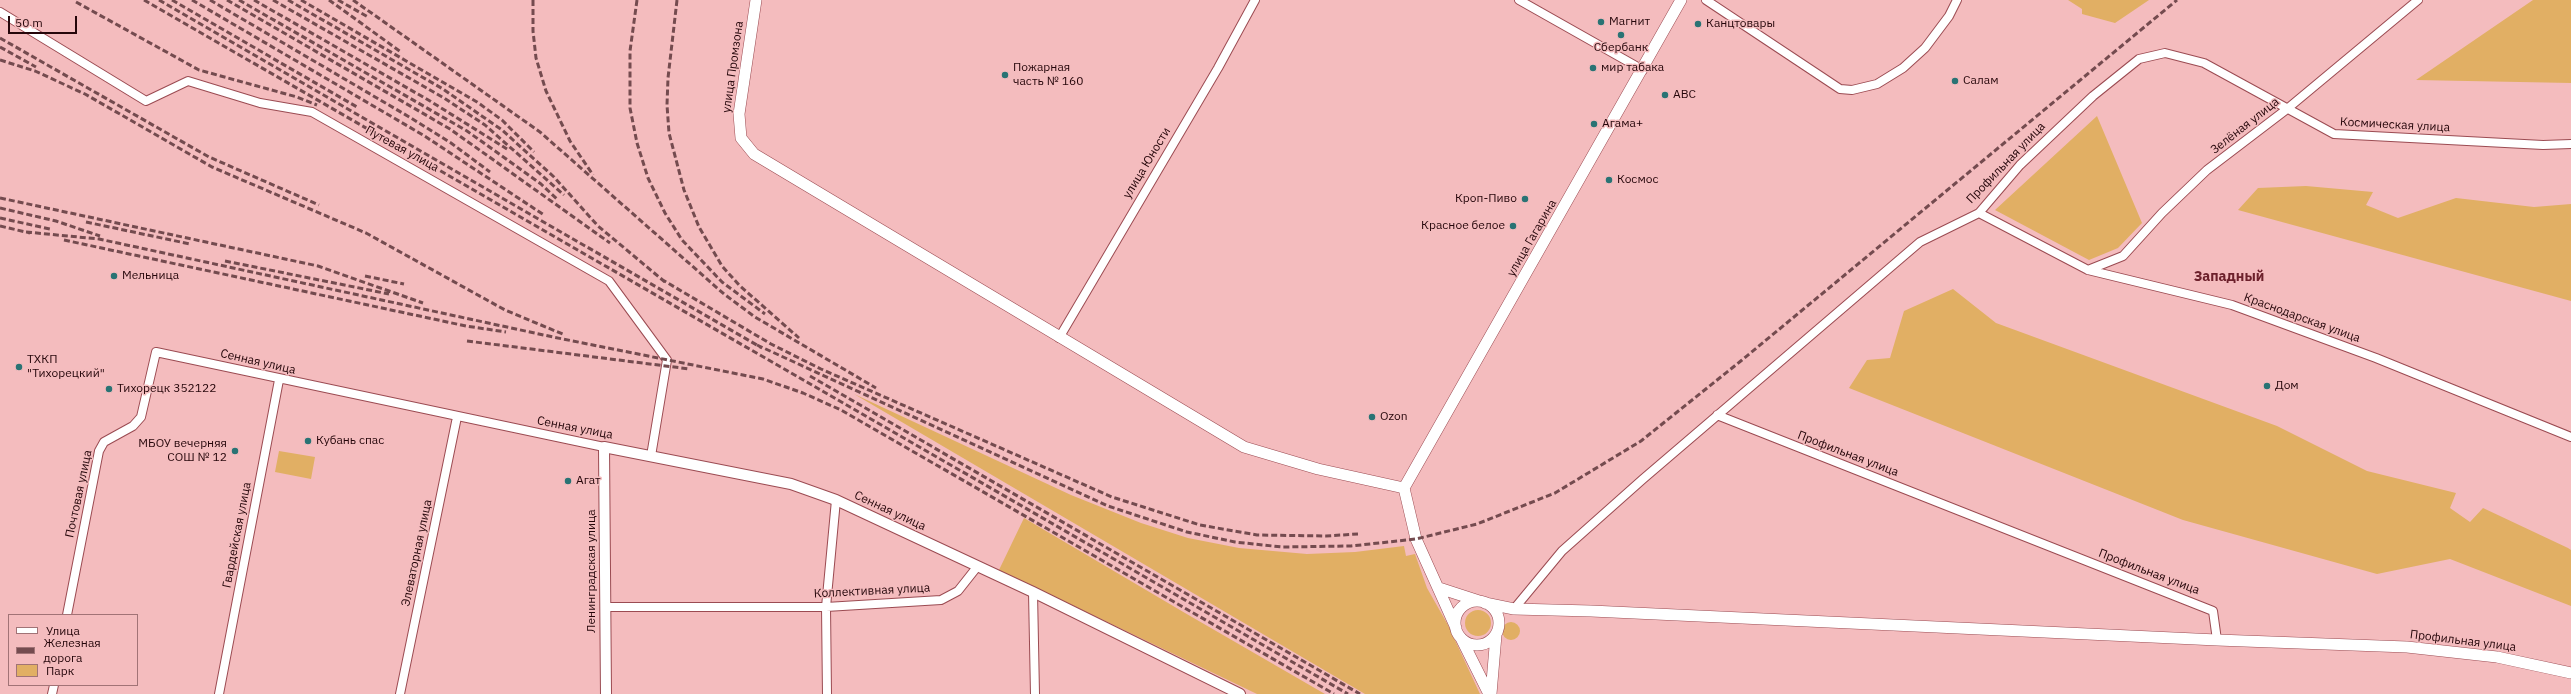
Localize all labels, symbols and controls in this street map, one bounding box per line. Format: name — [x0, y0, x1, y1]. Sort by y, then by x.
scale bar — [10, 8, 79, 34]
text: 50 m — [15, 15, 43, 30]
place label: Магнит — [1609, 15, 1650, 29]
marker: Магнит — [1596, 17, 1606, 27]
place label: Канцтовары — [1706, 17, 1775, 31]
marker: Канцтовары — [1693, 19, 1703, 29]
street label: улица Промзона — [719, 20, 747, 114]
marker: Сбербанк — [1616, 30, 1626, 40]
place label: Сбербанк — [1594, 41, 1648, 55]
place label: Пожарная часть № 160 — [1013, 61, 1083, 89]
place label: мир табака — [1601, 61, 1664, 75]
marker: мир табака — [1588, 63, 1598, 73]
marker: Пожарная часть № 160 — [1000, 70, 1010, 80]
place label: Салам — [1963, 74, 1999, 88]
marker: Салам — [1950, 76, 1960, 86]
place label: ABC — [1673, 88, 1696, 102]
marker: ABC — [1660, 90, 1670, 100]
street label: Зелёная улица — [2208, 95, 2282, 157]
street label: Космическая улица — [2340, 115, 2450, 135]
place label: Агама+ — [1602, 117, 1643, 131]
marker: Агама+ — [1589, 119, 1599, 129]
street label: Профильная улица — [1964, 119, 2048, 207]
street label: Путевая улица — [363, 123, 441, 175]
street label: улица Юности — [1120, 125, 1174, 201]
place label: Космос — [1617, 173, 1659, 187]
marker: Космос — [1604, 175, 1614, 185]
place label: Кроп-Пиво — [1455, 192, 1517, 206]
marker: Кроп-Пиво — [1520, 194, 1530, 204]
street label: улица Гагарина — [1504, 197, 1560, 279]
place label: Красное белое — [1421, 219, 1505, 233]
marker: Красное белое — [1508, 221, 1518, 231]
place label: Мельница — [122, 269, 179, 283]
district label: Западный — [2194, 269, 2264, 285]
marker: Мельница — [109, 271, 119, 281]
street label: Краснодарская улица — [2242, 290, 2362, 346]
street label: Сенная улица — [219, 346, 297, 378]
place label: ТХКП "Тихорецкий" — [27, 353, 105, 381]
marker: ТХКП "Тихорецкий" — [14, 362, 24, 372]
place label: Дом — [2275, 379, 2299, 393]
marker: Дом — [2262, 381, 2272, 391]
place label: Тихорецк 352122 — [117, 382, 216, 396]
marker: Тихорецк 352122 — [104, 384, 114, 394]
place label: Ozon — [1380, 410, 1407, 424]
marker: Ozon — [1367, 412, 1377, 422]
street label: Сенная улица — [536, 414, 614, 442]
street label: Профильная улица — [1795, 428, 1901, 480]
place label: Кубань спас — [316, 434, 384, 448]
marker: Кубань спас — [303, 436, 313, 446]
place label: МБОУ вечерняя СОШ № 12 — [138, 437, 227, 465]
marker: МБОУ вечерняя СОШ № 12 — [230, 446, 240, 456]
street label: Почтовая улица — [63, 449, 95, 539]
place label: Агат — [576, 474, 601, 488]
marker: Агат — [563, 476, 573, 486]
street label: Гвардейская улица — [220, 481, 254, 589]
street label: Сенная улица — [852, 488, 928, 534]
street label: Элеваторная улица — [399, 498, 435, 608]
street label: Ленинградская улица — [585, 509, 599, 633]
street label: Профильная улица — [2096, 546, 2202, 598]
street label: Коллективная улица — [813, 581, 931, 601]
legend — [8, 614, 138, 686]
text: Улица — [46, 623, 80, 638]
street label: Профильная улица — [2409, 627, 2517, 655]
text: Железная дорога — [43, 635, 101, 665]
text: Парк — [46, 663, 74, 678]

